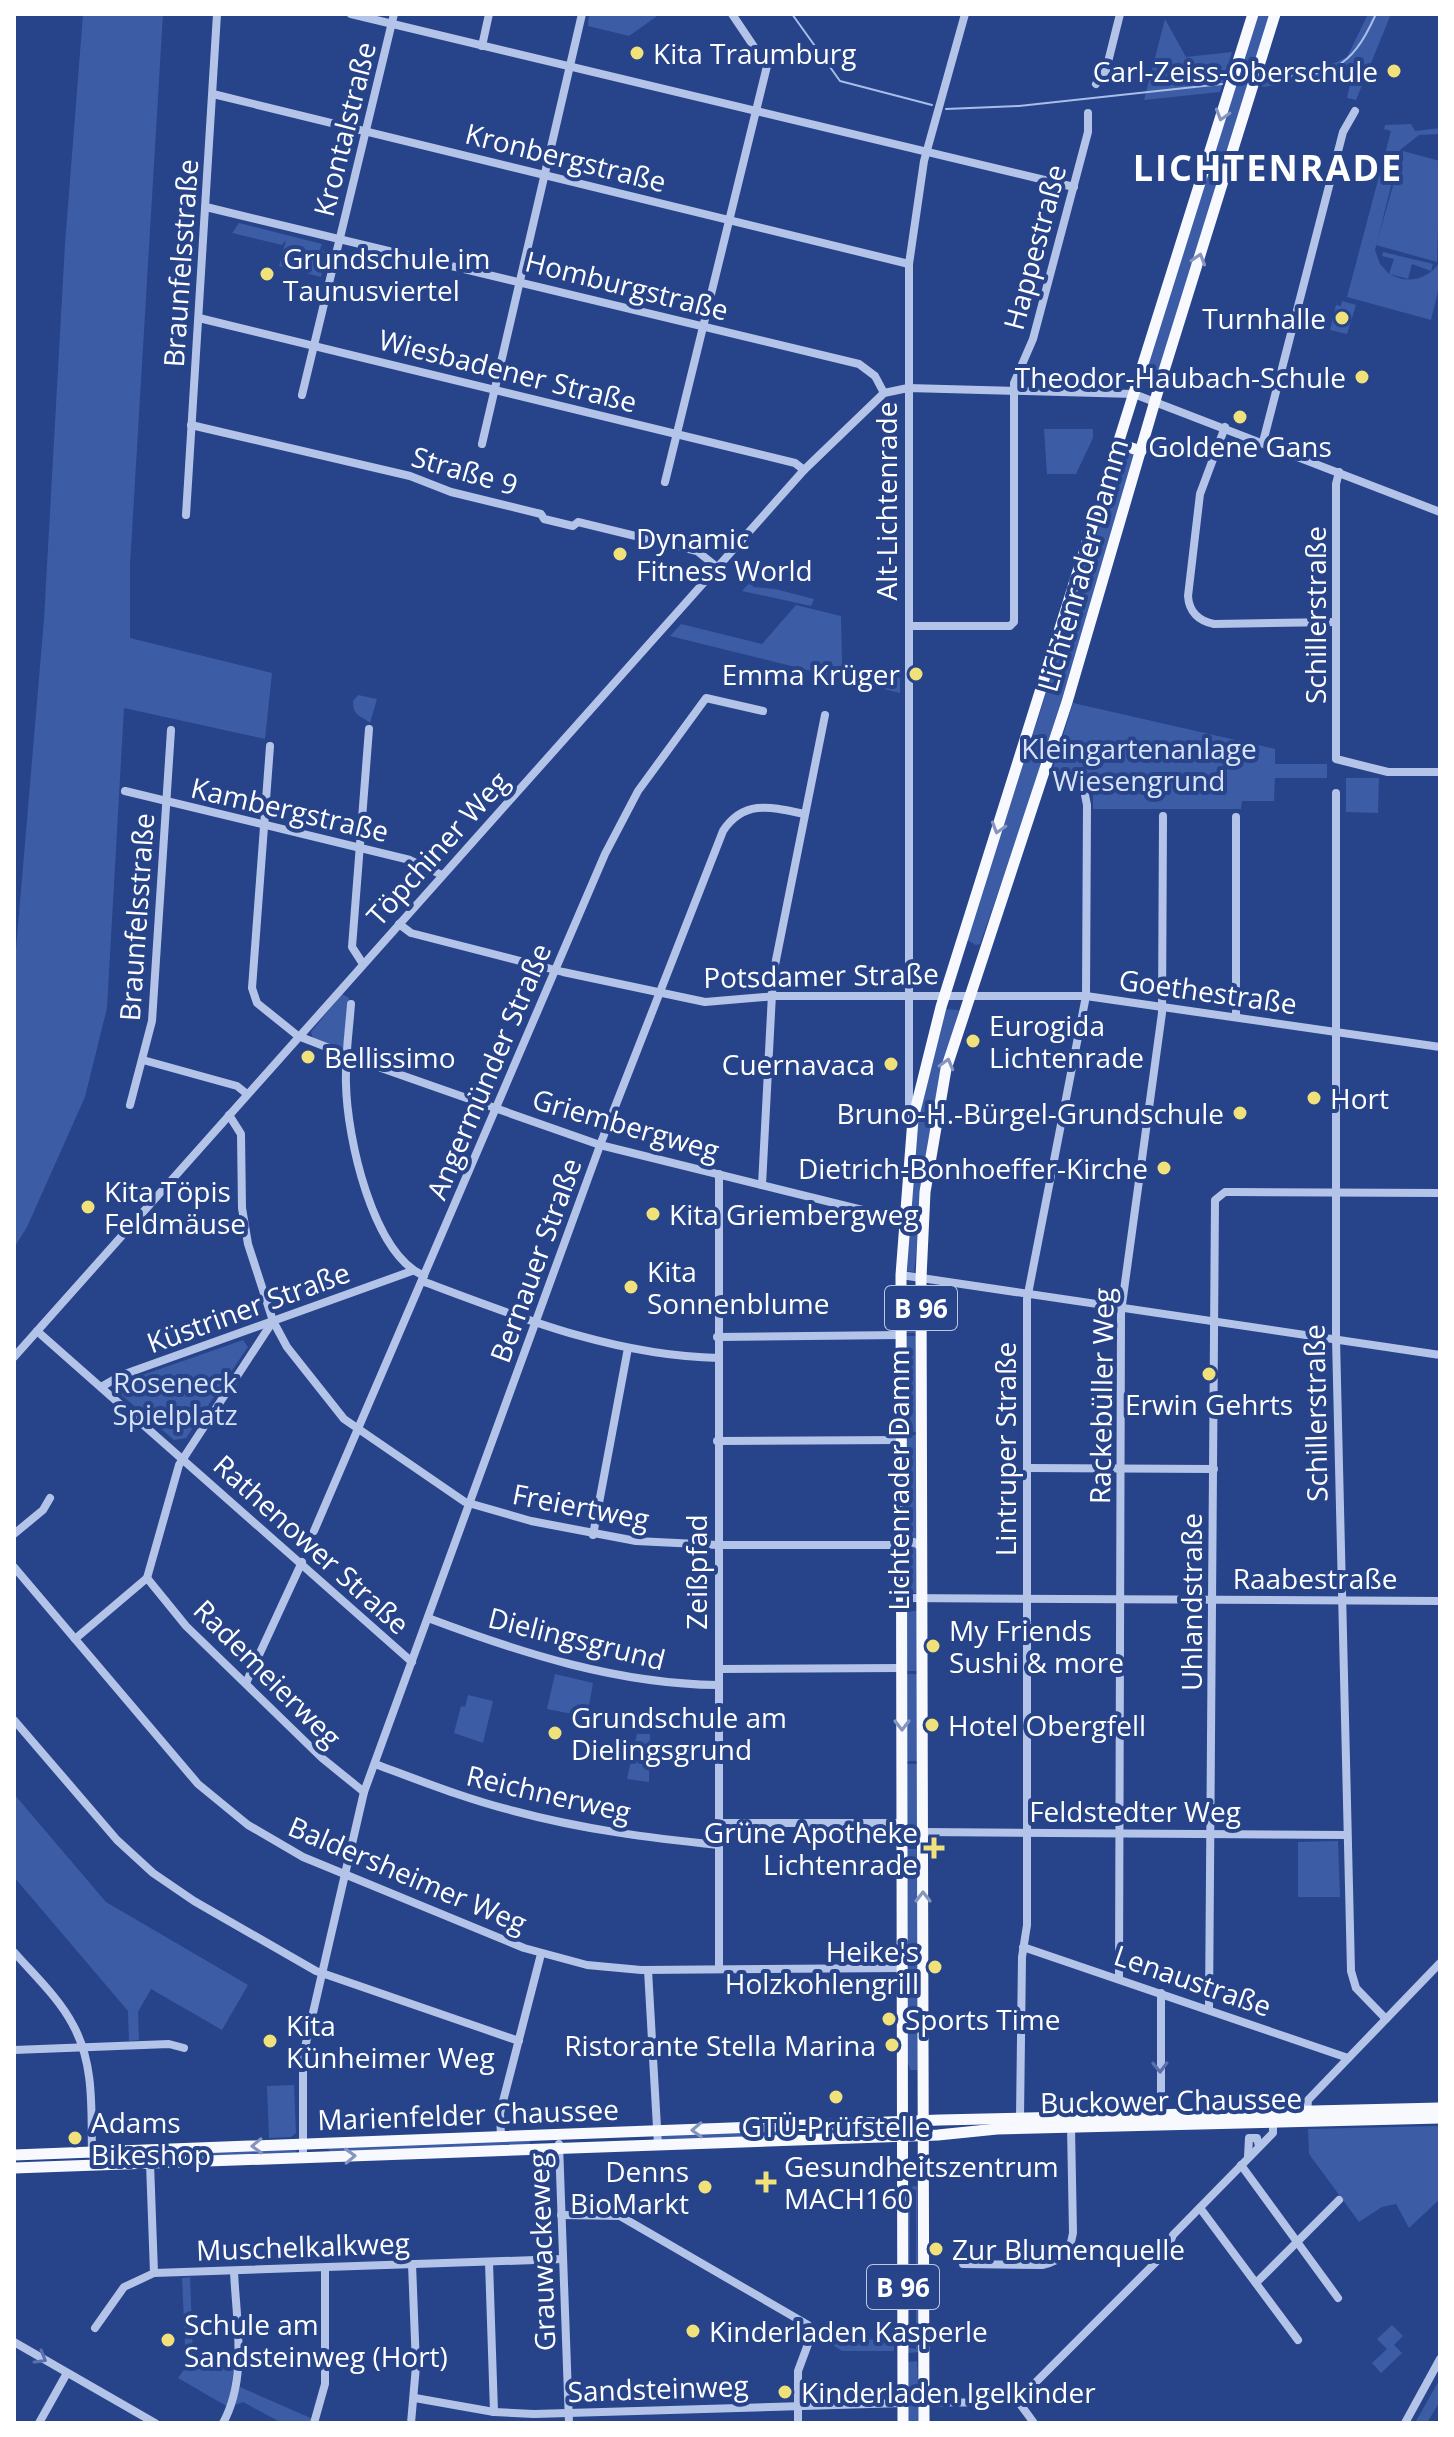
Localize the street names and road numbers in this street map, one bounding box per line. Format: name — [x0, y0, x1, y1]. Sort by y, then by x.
street label: Krontalstraße — [304, 38, 384, 220]
street label: Kronbergstraße — [462, 114, 670, 200]
street label: Braunfelsstraße — [154, 158, 206, 368]
street label: Happestraße — [994, 160, 1074, 334]
street label: Homburgstraße — [522, 241, 732, 329]
street label: Wiesbadener Straße — [375, 320, 641, 420]
street label: Alt-Lichtenrade — [867, 402, 905, 600]
street label: Lichtenrader Damm — [1028, 434, 1136, 696]
street label: Straße 9 — [407, 437, 523, 503]
street label: Schillerstraße — [1296, 526, 1334, 704]
street label: Töpchiner Weg — [357, 763, 517, 933]
street label: Kambergstraße — [188, 768, 392, 850]
street label: Braunfelsstraße — [110, 812, 162, 1022]
street label: Angermünder Straße — [417, 937, 559, 1205]
street label: Potsdamer Straße — [703, 954, 939, 996]
street label: Goethestraße — [1117, 960, 1299, 1022]
street label: Griembergweg — [528, 1079, 724, 1169]
street label: Bernauer Straße — [480, 1152, 590, 1368]
street label: Küstriner Straße — [141, 1253, 355, 1361]
road number: B 96 — [885, 1286, 957, 1330]
street label: Rackebüller Weg — [1080, 1288, 1122, 1504]
street label: Schillerstraße — [1294, 1324, 1336, 1502]
street label: Lintruper Straße — [986, 1342, 1024, 1556]
street label: Lichtenrader Damm — [879, 1349, 917, 1611]
street label: Rathenower Straße — [206, 1446, 418, 1642]
street label: Freiertweg — [509, 1474, 653, 1538]
street label: Uhlandstraße — [1172, 1513, 1210, 1691]
street label: Zeißpfad — [677, 1514, 715, 1630]
street label: Raabestraße — [1233, 1559, 1397, 1597]
street label: Rademeierweg — [186, 1591, 350, 1755]
street label: Dielingsgrund — [485, 1598, 669, 1678]
street label: Reichnerweg — [463, 1756, 635, 1830]
street label: Feldstedter Weg — [1029, 1792, 1241, 1830]
street label: Baldersheimer Weg — [283, 1807, 533, 1941]
street label: Lenaustraße — [1109, 1935, 1277, 2025]
street label: Buckower Chaussee — [1040, 2079, 1302, 2121]
street label: Marienfelder Chaussee — [317, 2090, 619, 2138]
street label: Grauwackeweg — [519, 2152, 563, 2352]
street label: Muschelkalkweg — [196, 2223, 410, 2269]
road number: B 96 — [867, 2265, 939, 2309]
street label: Sandsteinweg — [567, 2366, 749, 2410]

